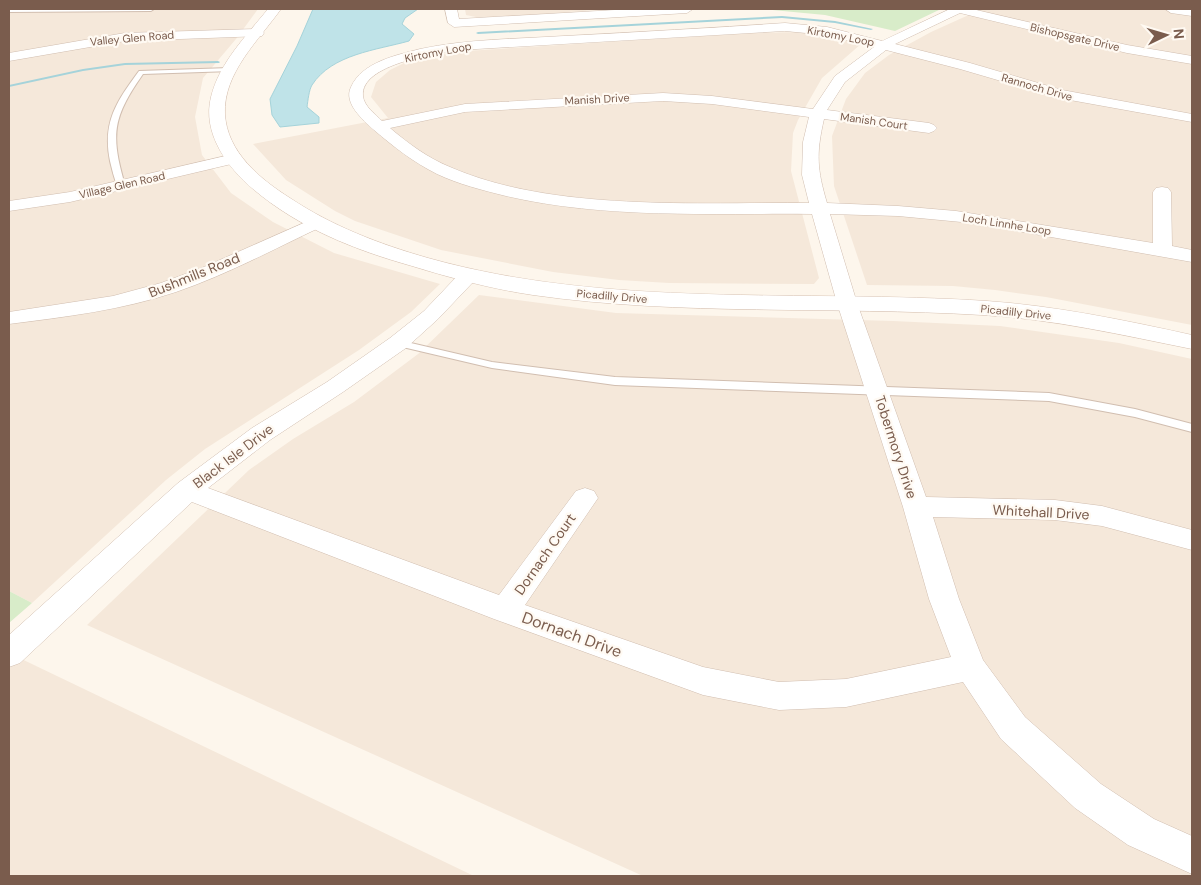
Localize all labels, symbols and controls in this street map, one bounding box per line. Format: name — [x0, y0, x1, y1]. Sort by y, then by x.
north arrow — [1141, 10, 1191, 60]
street label: Bishopsgate Drive — [1029, 20, 1121, 54]
street label: Kirtomy Loop — [806, 23, 876, 49]
street label: Valley Glen Road — [89, 27, 175, 49]
text: N — [1170, 28, 1188, 40]
street label: Kirtomy Loop — [403, 39, 473, 65]
street label: Rannoch Drive — [1000, 70, 1074, 104]
street label: Manish Drive — [564, 90, 630, 108]
street label: Manish Court — [839, 109, 909, 133]
street label: Village Glen Road — [78, 168, 166, 202]
street label: Loch Linnhe Loop — [962, 210, 1052, 238]
street label: Bushmills Road — [146, 248, 242, 302]
street label: Picadilly Drive — [576, 286, 648, 306]
street label: Picadilly Drive — [980, 301, 1052, 323]
street label: Tobermory Drive — [871, 393, 921, 501]
street label: Black Isle Drive — [189, 420, 277, 492]
street label: Whitehall Drive — [992, 500, 1090, 524]
street label: Dornach Court — [510, 510, 580, 598]
street label: Dornach Drive — [519, 607, 625, 662]

